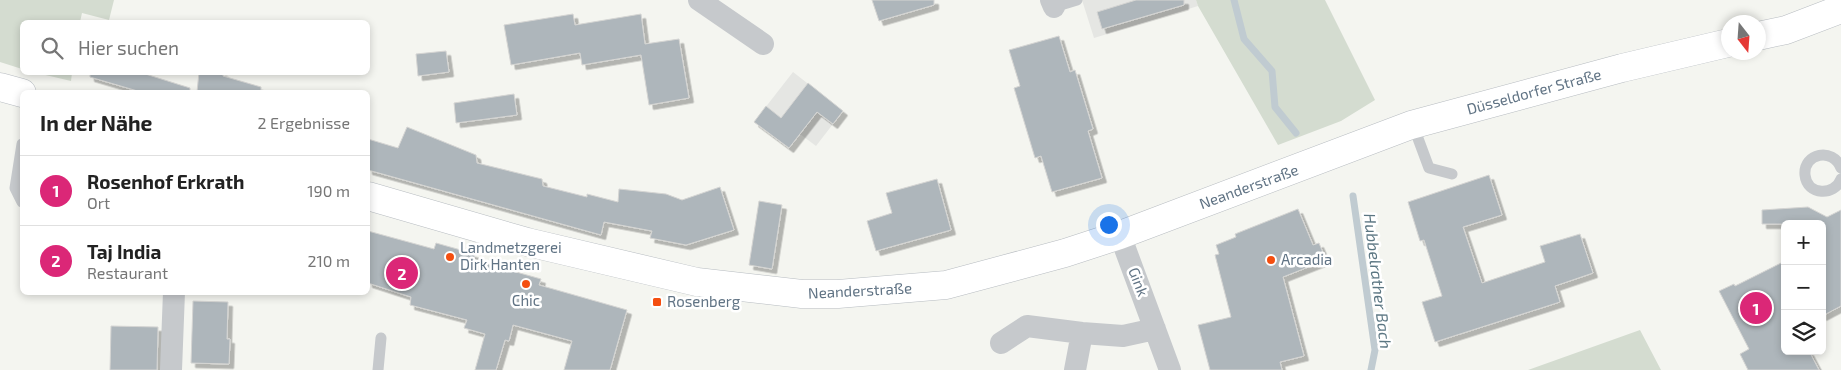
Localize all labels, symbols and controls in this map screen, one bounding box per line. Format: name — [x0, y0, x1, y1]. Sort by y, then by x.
north arrow — [1721, 15, 1766, 60]
search box — [20, 20, 370, 75]
icon: search — [38, 34, 66, 62]
text: Hier suchen — [78, 36, 179, 59]
street label: Düsseldorfer Straße — [1464, 64, 1603, 118]
text: In der Nähe — [40, 110, 152, 135]
text: 2 Ergebnisse — [257, 113, 350, 132]
street label: Neanderstraße — [1197, 160, 1301, 212]
text: Rosenhof Erkrath — [87, 170, 244, 193]
text: 1 — [53, 181, 59, 200]
text: 190 m — [307, 181, 350, 200]
text: Ort — [87, 193, 110, 212]
your location — [1096, 212, 1122, 238]
water label: Hubbelrather Bach — [1361, 212, 1396, 350]
map controls — [1781, 220, 1826, 355]
button: + — [1781, 220, 1826, 265]
place label: Landmetzgerei Dirk Hanten — [460, 238, 562, 273]
text: Taj India — [87, 240, 161, 263]
place label: Arcadia — [1281, 250, 1332, 268]
text: 2 — [51, 251, 61, 270]
text: 210 m — [307, 251, 350, 270]
marker: Landmetzgerei Dirk Hanten — [444, 251, 456, 263]
pin: 2 — [386, 254, 418, 292]
marker: Arcadia — [1265, 254, 1277, 266]
text: Restaurant — [87, 263, 168, 282]
street label: Gink — [1125, 265, 1153, 299]
button: − — [1781, 265, 1826, 310]
marker: Chic — [520, 278, 532, 290]
street label: Neanderstraße — [808, 278, 912, 302]
pin: 1 — [1740, 289, 1772, 327]
place label: Chic — [512, 291, 540, 309]
place label: Rosenberg — [667, 292, 741, 310]
marker: Rosenberg — [651, 296, 663, 308]
button: layers — [1781, 310, 1826, 355]

